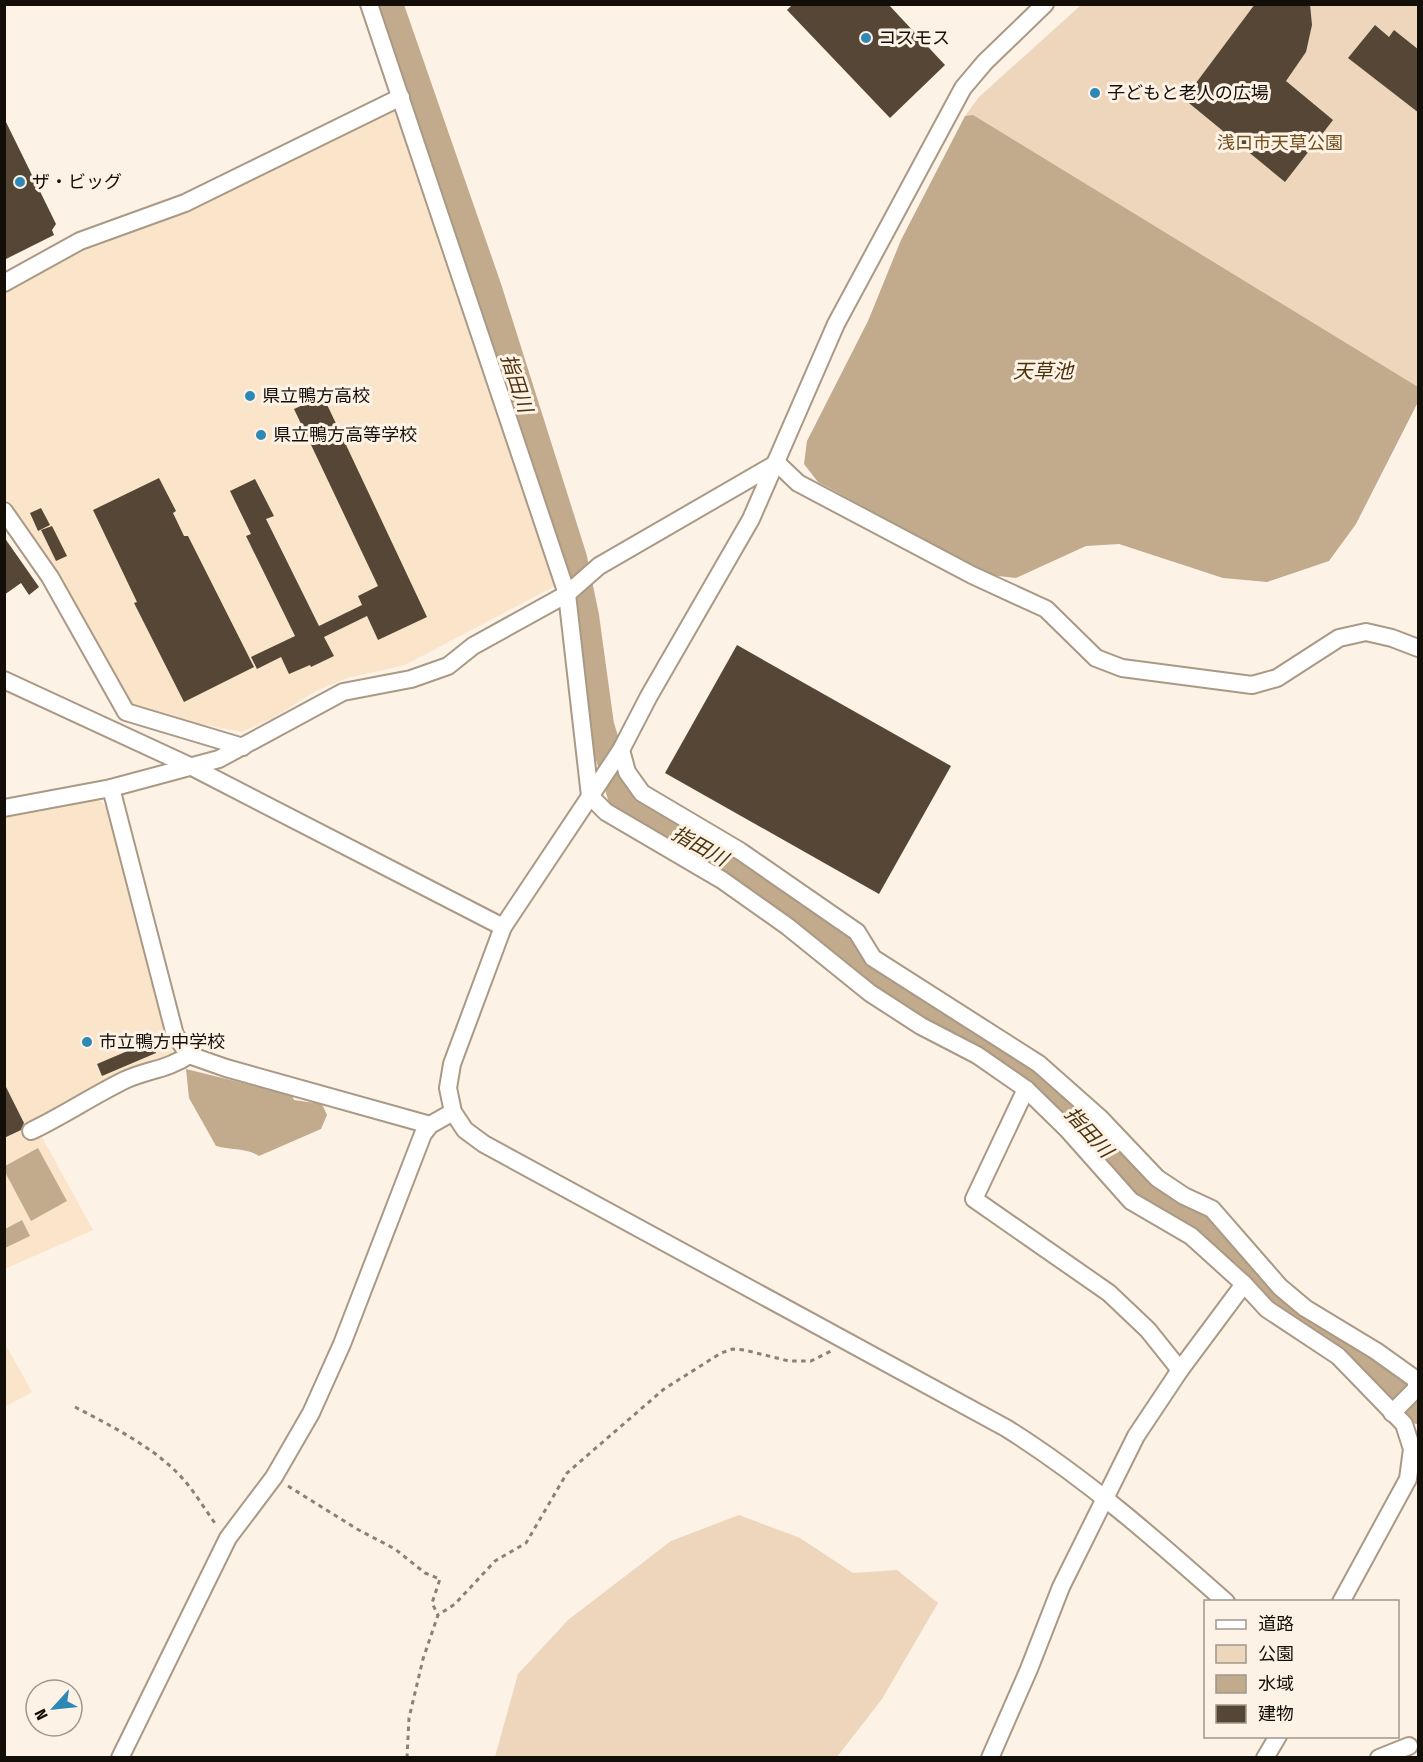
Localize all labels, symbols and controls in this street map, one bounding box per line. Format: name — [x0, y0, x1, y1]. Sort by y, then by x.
place label: コスモス — [878, 27, 950, 49]
marker: コスモス — [859, 31, 873, 45]
place label: 子どもと老人の広場 — [1107, 82, 1269, 104]
marker: 子どもと老人の広場 — [1088, 86, 1102, 100]
park label: 浅口市天草公園 — [1217, 132, 1343, 154]
place label: ザ・ビッグ — [32, 171, 122, 193]
marker: ザ・ビッグ — [13, 175, 27, 189]
water label: 指田川 — [496, 351, 538, 417]
water label: 天草池 — [1013, 359, 1075, 383]
place label: 県立鴨方高校 — [262, 385, 370, 407]
marker: 県立鴨方高校 — [243, 389, 257, 403]
place label: 県立鴨方高等学校 — [273, 424, 417, 446]
marker: 県立鴨方高等学校 — [254, 428, 268, 442]
water label: 指田川 — [668, 821, 734, 872]
place label: 市立鴨方中学校 — [99, 1031, 225, 1053]
marker: 市立鴨方中学校 — [80, 1035, 94, 1049]
water label: 指田川 — [1060, 1102, 1119, 1164]
legend — [1204, 1600, 1399, 1738]
text: 道路 — [1258, 1613, 1294, 1635]
text: 公園 — [1258, 1643, 1294, 1665]
text: 水域 — [1258, 1673, 1294, 1695]
north arrow — [24, 1678, 84, 1738]
text: 建物 — [1258, 1703, 1294, 1725]
text: N — [30, 1706, 52, 1723]

